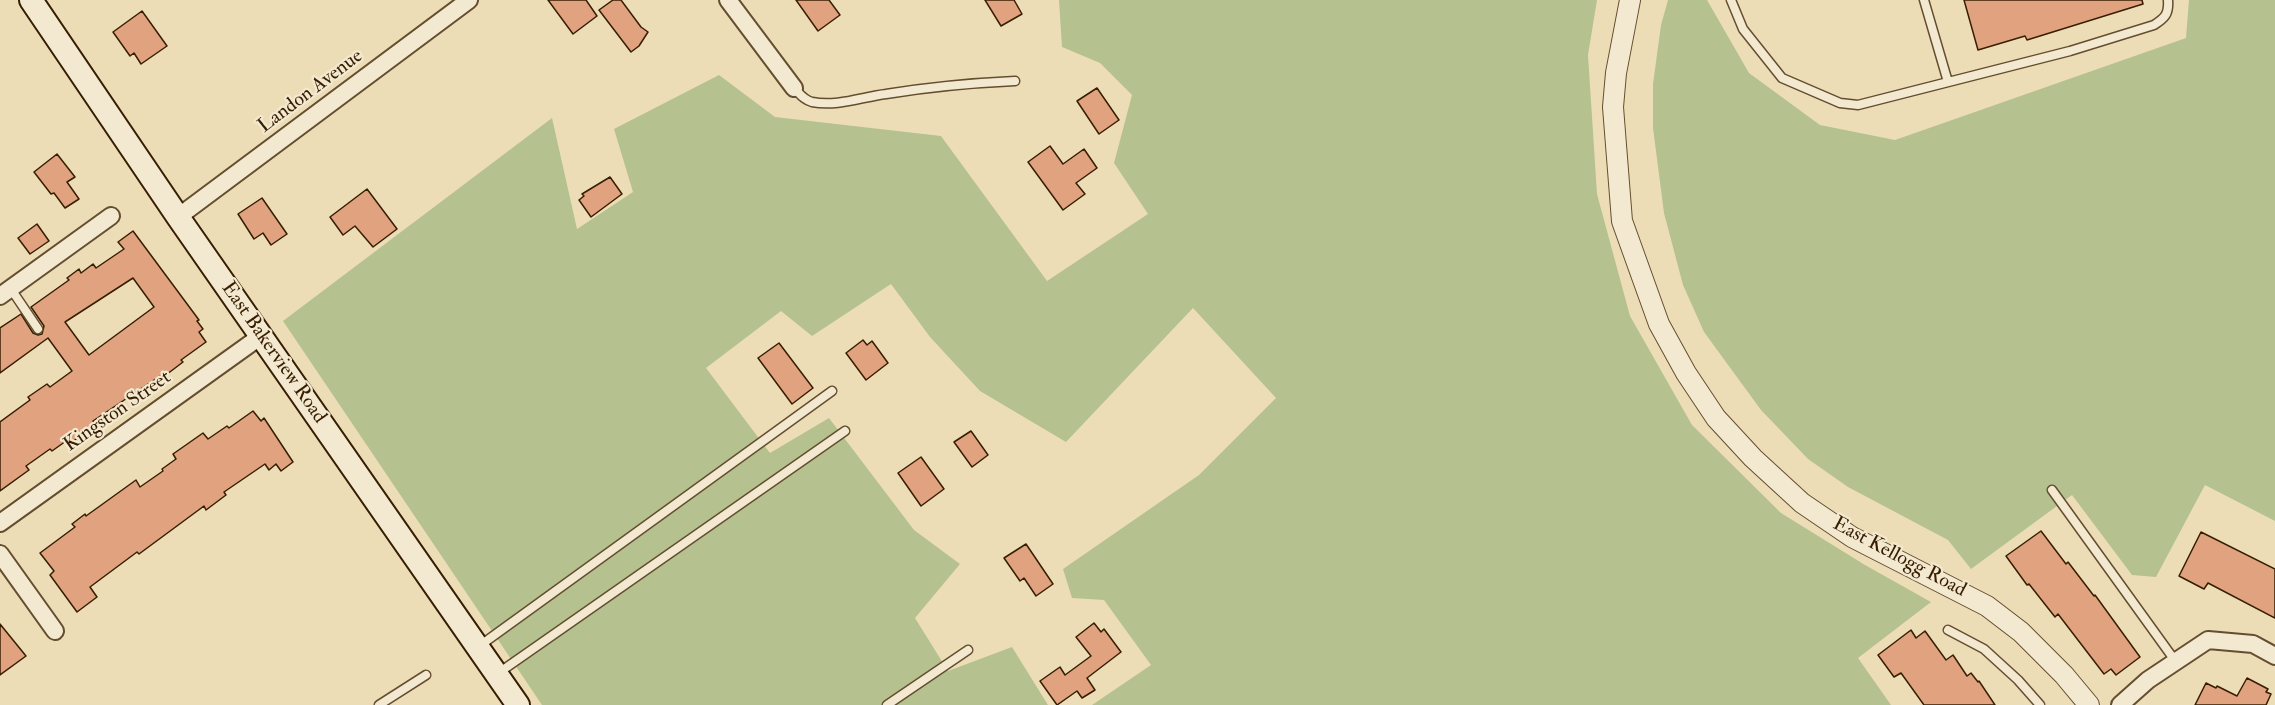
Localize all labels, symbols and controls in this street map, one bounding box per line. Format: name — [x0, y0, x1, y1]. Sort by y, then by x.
street label: Landon Avenue — [254, 45, 368, 139]
street label: East Bakerview Road — [215, 278, 331, 428]
street label: Kingston Street — [60, 366, 176, 458]
street label: East Kellogg Road — [1828, 513, 1970, 603]

